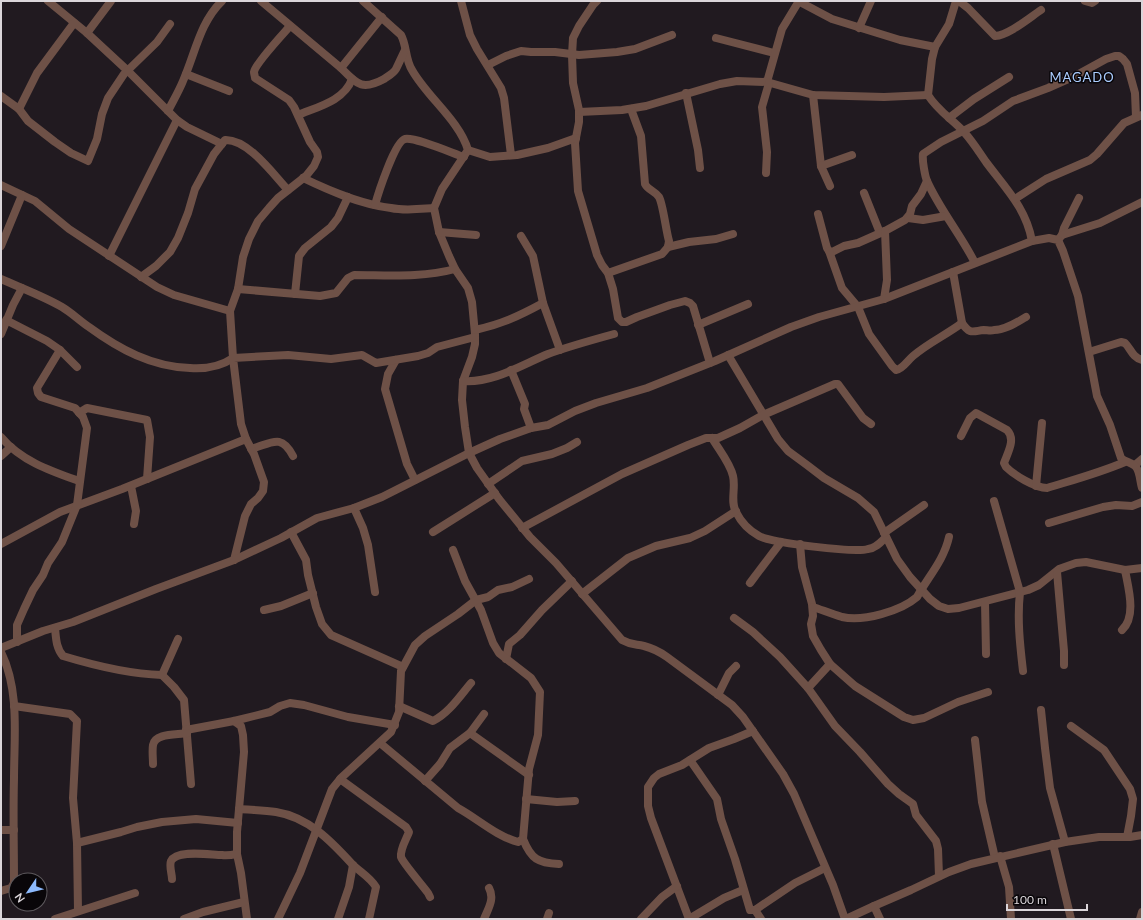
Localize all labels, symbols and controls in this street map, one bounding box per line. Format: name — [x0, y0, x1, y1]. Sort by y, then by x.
district label: MAGADO — [1049, 69, 1115, 85]
north arrow — [8, 872, 48, 912]
scale bar — [1007, 886, 1087, 912]
text: N — [12, 891, 27, 905]
text: 100 m — [1013, 892, 1047, 907]

